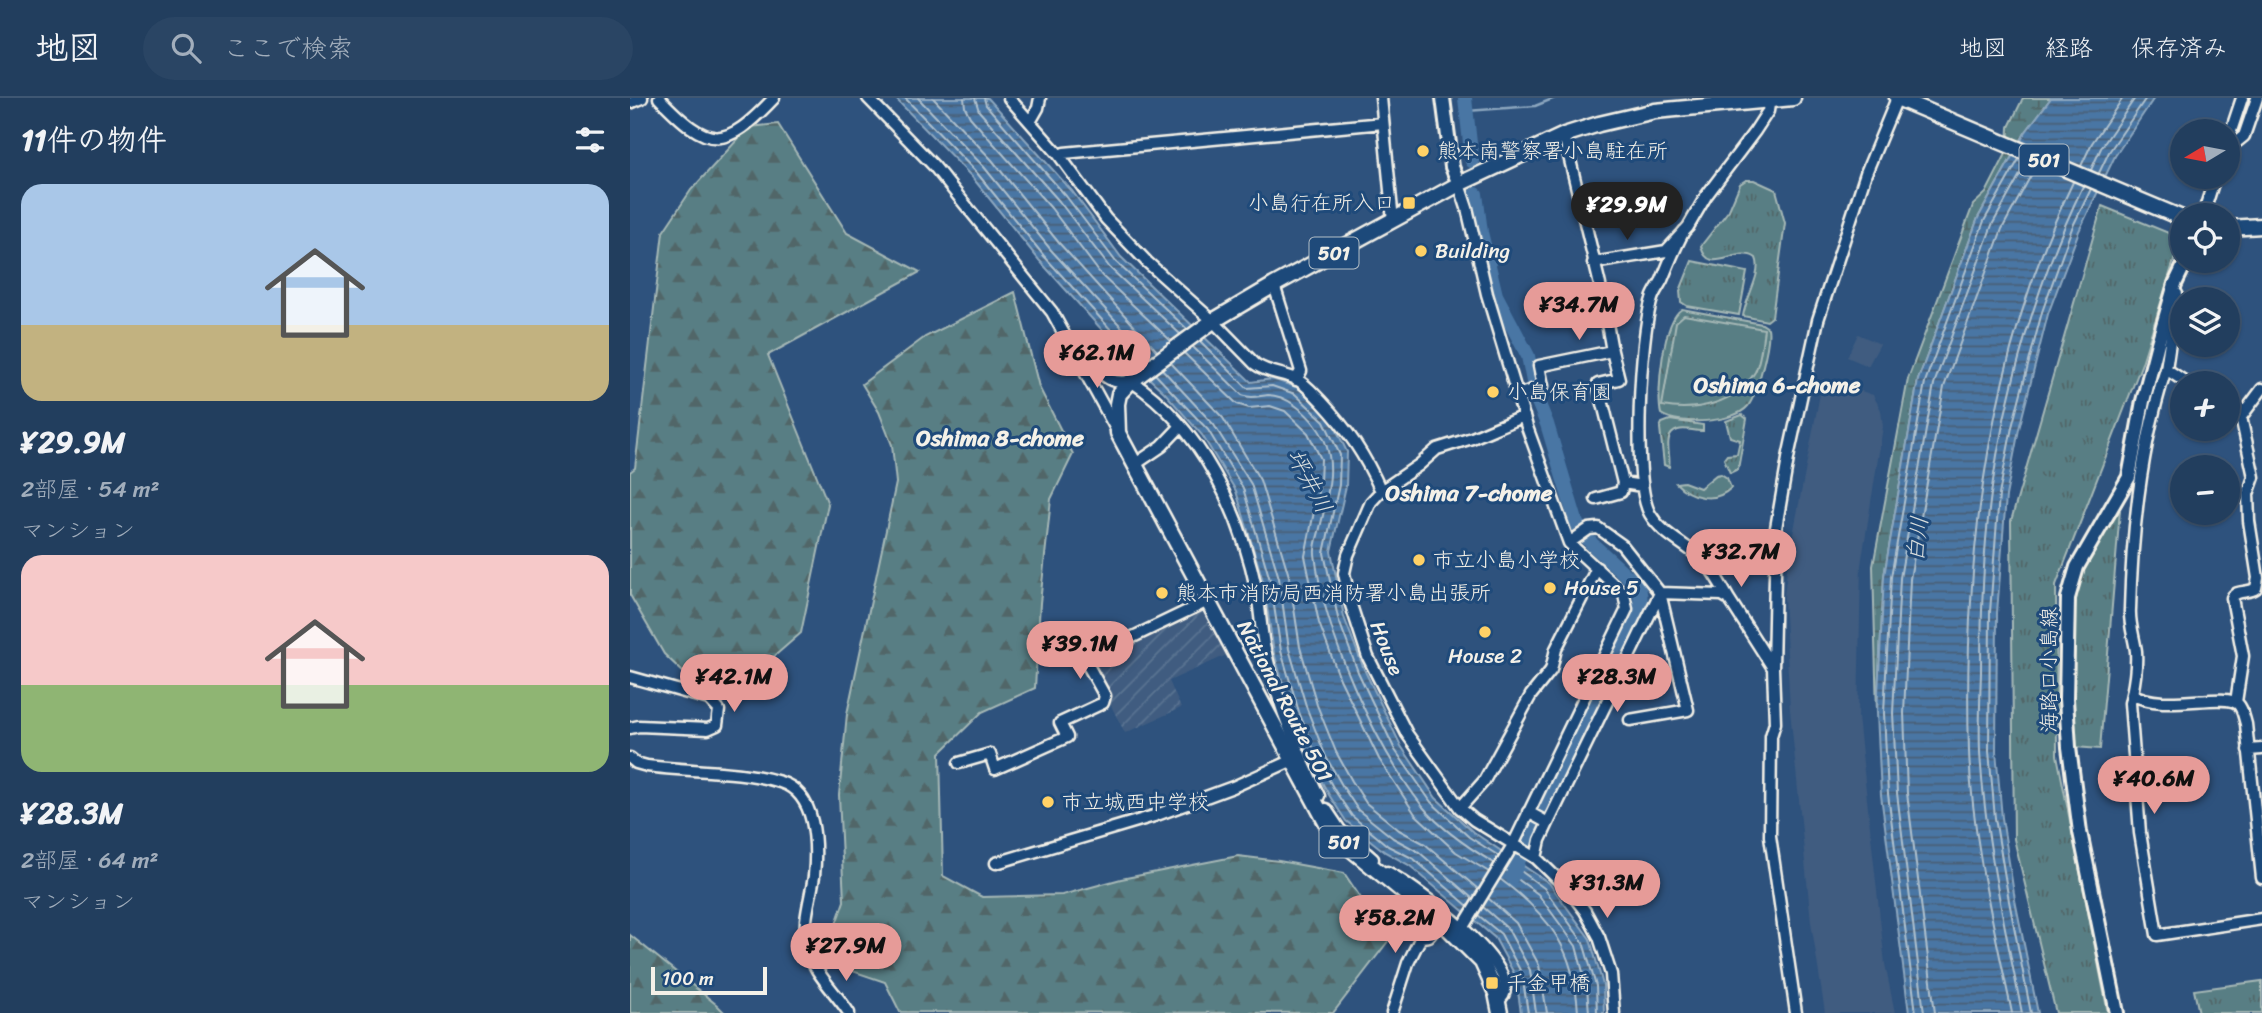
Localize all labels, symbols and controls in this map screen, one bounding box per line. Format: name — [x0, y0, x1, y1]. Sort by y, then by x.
search box — [143, 17, 633, 80]
text: 地図 — [35, 19, 101, 77]
text: ここで検索 — [223, 25, 353, 71]
text: 地図 — [1959, 27, 2007, 69]
text: 経路 — [2045, 27, 2093, 69]
text: 保存済み — [2131, 27, 2227, 69]
icon: search — [167, 29, 205, 67]
text: 11件の物件 — [21, 113, 167, 167]
north arrow — [2170, 119, 2240, 189]
map controls — [2170, 119, 2240, 525]
icon: filters — [571, 121, 609, 159]
place label: 熊本南警察署小島駐在所 — [1437, 132, 1668, 170]
marker: 熊本南警察署小島駐在所 — [1415, 143, 1431, 159]
road number: 501 — [2020, 144, 2068, 176]
pin: ¥29.9M — [1570, 183, 1684, 242]
place label: 小島行在所入口 — [1248, 184, 1395, 222]
text: ¥29.9M — [1587, 184, 1667, 225]
marker: 小島行在所入口 — [1401, 195, 1417, 211]
button: locate — [2170, 203, 2240, 273]
icon: home — [252, 230, 378, 356]
place label: Building — [1435, 232, 1511, 270]
road number: 501 — [1310, 238, 1358, 268]
marker: Building — [1413, 243, 1429, 259]
pin: ¥34.7M — [1522, 282, 1636, 342]
text: ¥34.7M — [1540, 284, 1618, 325]
button: layers — [2170, 287, 2240, 357]
pin: ¥62.1M — [1040, 330, 1154, 390]
text: ¥62.1M — [1060, 332, 1134, 373]
district label: Oshima 6-chome — [1693, 365, 1861, 406]
button: + — [2170, 371, 2240, 441]
place label: 小島保育園 — [1507, 373, 1612, 411]
marker: 小島保育園 — [1485, 384, 1501, 400]
text: ¥29.9M — [21, 415, 125, 469]
district label: Oshima 8-chome — [916, 418, 1084, 459]
water label: 坪井川 — [1275, 441, 1344, 521]
button: − — [2170, 455, 2240, 525]
text: 2部屋 · 54 m² — [21, 469, 160, 510]
district label: Oshima 7-chome — [1385, 473, 1553, 514]
text: マンション — [21, 510, 135, 551]
water label: 白川 — [1895, 514, 1940, 564]
pin: ¥32.7M — [1684, 530, 1798, 589]
text: ¥32.7M — [1702, 531, 1780, 572]
place label: 市立小島小学校 — [1433, 541, 1580, 579]
marker: 市立小島小学校 — [1411, 552, 1427, 568]
place label: House 5 — [1564, 569, 1639, 607]
place label: 熊本市消防局西消防署小島出張所 — [1176, 574, 1491, 612]
marker: House 5 — [1542, 580, 1558, 596]
marker: 熊本市消防局西消防署小島出張所 — [1154, 585, 1170, 601]
icon: home — [252, 601, 378, 727]
street label: 海路口小島線 — [2030, 607, 2068, 733]
street label: National Route 501 — [1226, 613, 1344, 789]
street label: House — [1359, 615, 1415, 681]
pin: ¥39.1M — [1023, 622, 1137, 681]
text: ¥39.1M — [1042, 623, 1118, 664]
marker: House 2 — [1477, 624, 1493, 640]
place label: House 2 — [1448, 637, 1522, 675]
pin: ¥42.1M — [677, 654, 791, 714]
pin: ¥28.3M — [1560, 654, 1674, 714]
text: ¥42.1M — [696, 656, 772, 697]
text: ¥28.3M — [1578, 656, 1656, 697]
pin: ¥40.6M — [2097, 756, 2211, 816]
text: ¥40.6M — [2114, 758, 2194, 799]
place label: 市立城西中学校 — [1062, 783, 1209, 821]
text: ¥28.3M — [21, 786, 123, 840]
marker: 市立城西中学校 — [1040, 794, 1056, 810]
road number: 501 — [1320, 827, 1368, 858]
text: 2部屋 · 64 m² — [21, 840, 159, 881]
pin: ¥31.3M — [1550, 860, 1664, 920]
text: ¥31.3M — [1570, 862, 1644, 903]
text: マンション — [21, 881, 135, 922]
pin: ¥58.2M — [1338, 896, 1452, 955]
text: ¥58.2M — [1355, 897, 1435, 938]
pin: ¥27.9M — [789, 924, 903, 983]
text: ¥27.9M — [806, 925, 886, 966]
text: 100 m — [662, 962, 714, 995]
scale bar — [651, 964, 766, 996]
place label: 千金甲橋 — [1506, 964, 1590, 1002]
marker: 千金甲橋 — [1484, 975, 1500, 991]

